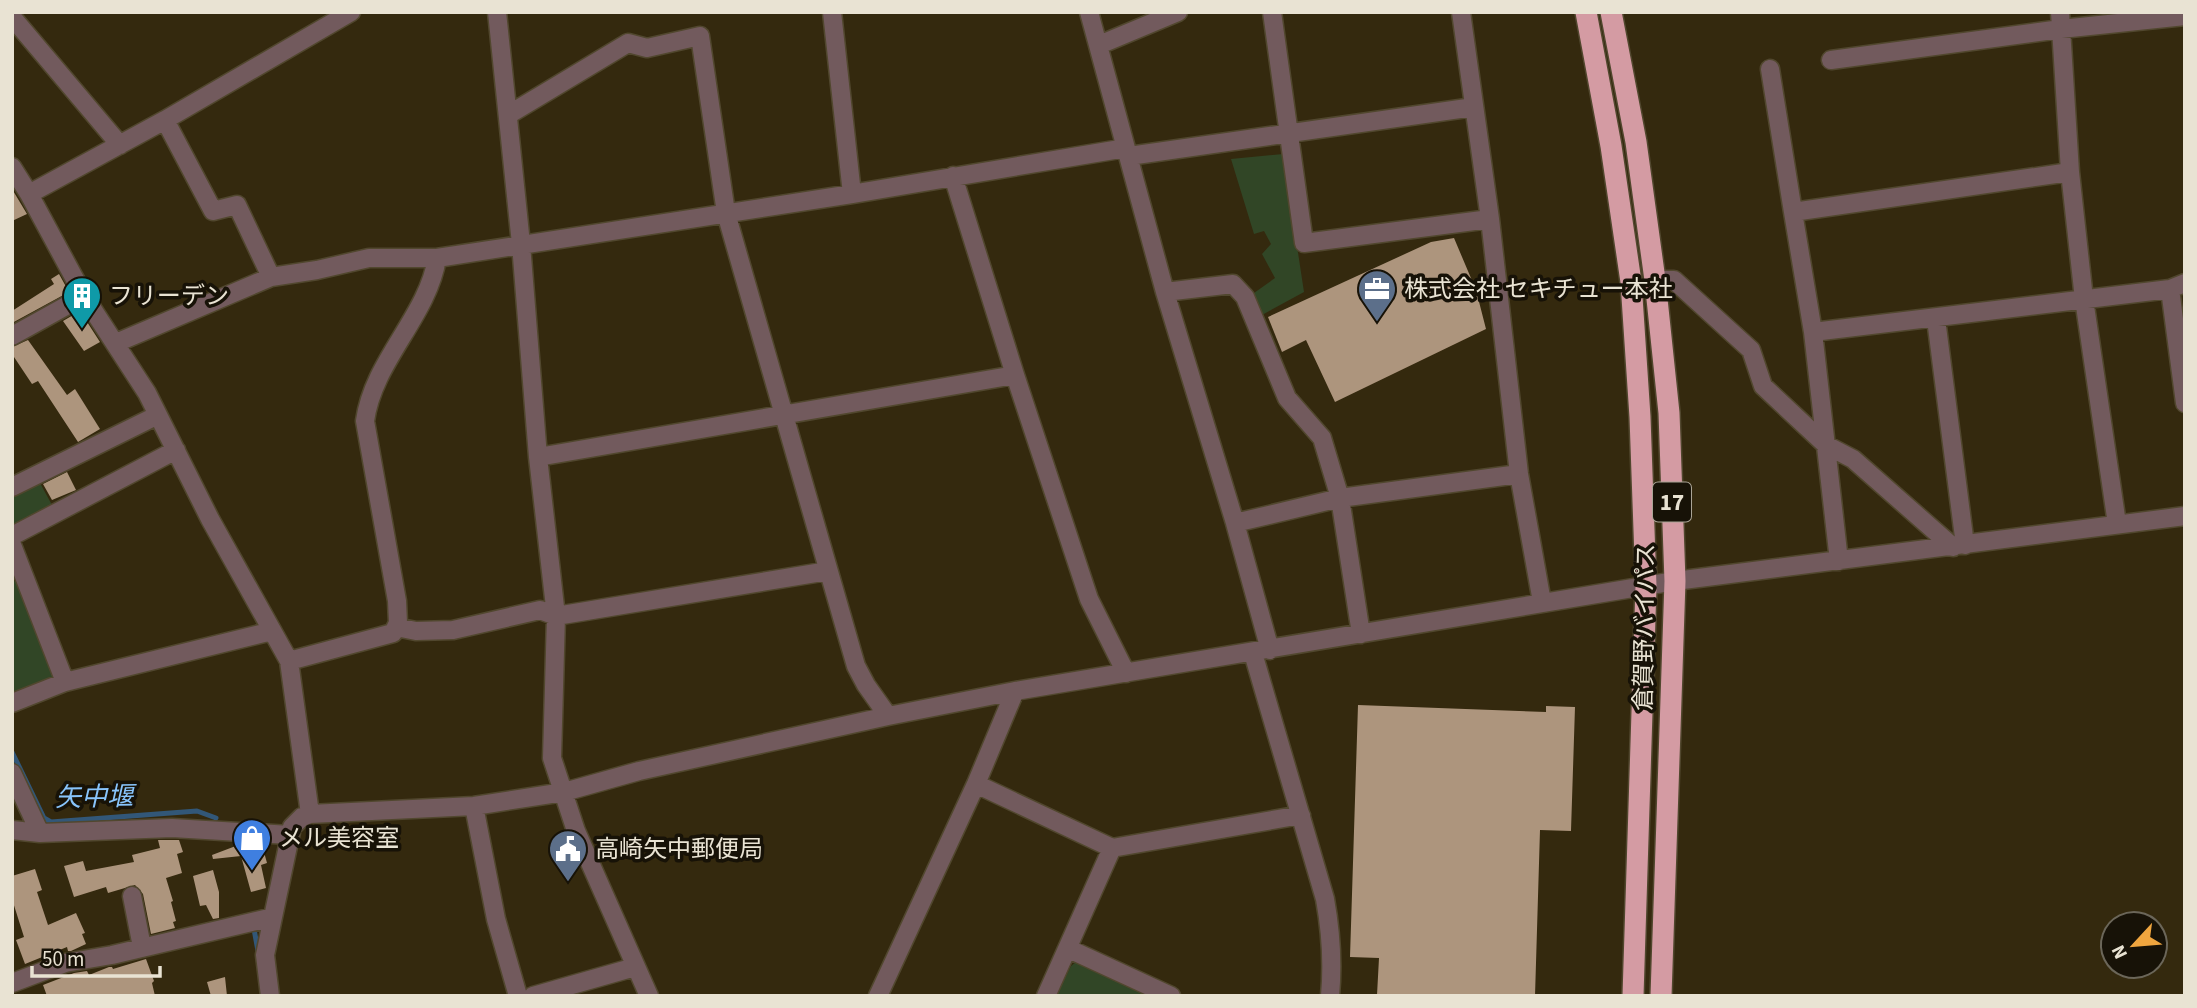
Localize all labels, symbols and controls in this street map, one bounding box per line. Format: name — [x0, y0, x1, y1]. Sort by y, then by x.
office icon: 株式会社 セキチュー本社 — [1356, 268, 1398, 323]
place label: 株式会社 セキチュー本社 — [1404, 272, 1673, 307]
building icon: フリーデン — [61, 275, 103, 330]
place label: フリーデン — [109, 279, 229, 314]
road number: 17 — [1653, 482, 1691, 522]
street label: 倉賀野バイパス — [1626, 543, 1664, 711]
water label: 矢中堰 — [55, 778, 137, 816]
shop icon: メル美容室 — [231, 817, 273, 872]
place label: メル美容室 — [279, 821, 399, 856]
public building icon: 高崎矢中郵便局 — [547, 828, 589, 883]
place label: 高崎矢中郵便局 — [595, 832, 763, 867]
north arrow — [2099, 910, 2169, 980]
scale bar — [32, 934, 159, 978]
text: N — [2105, 940, 2135, 963]
text: 50 m — [42, 944, 84, 974]

